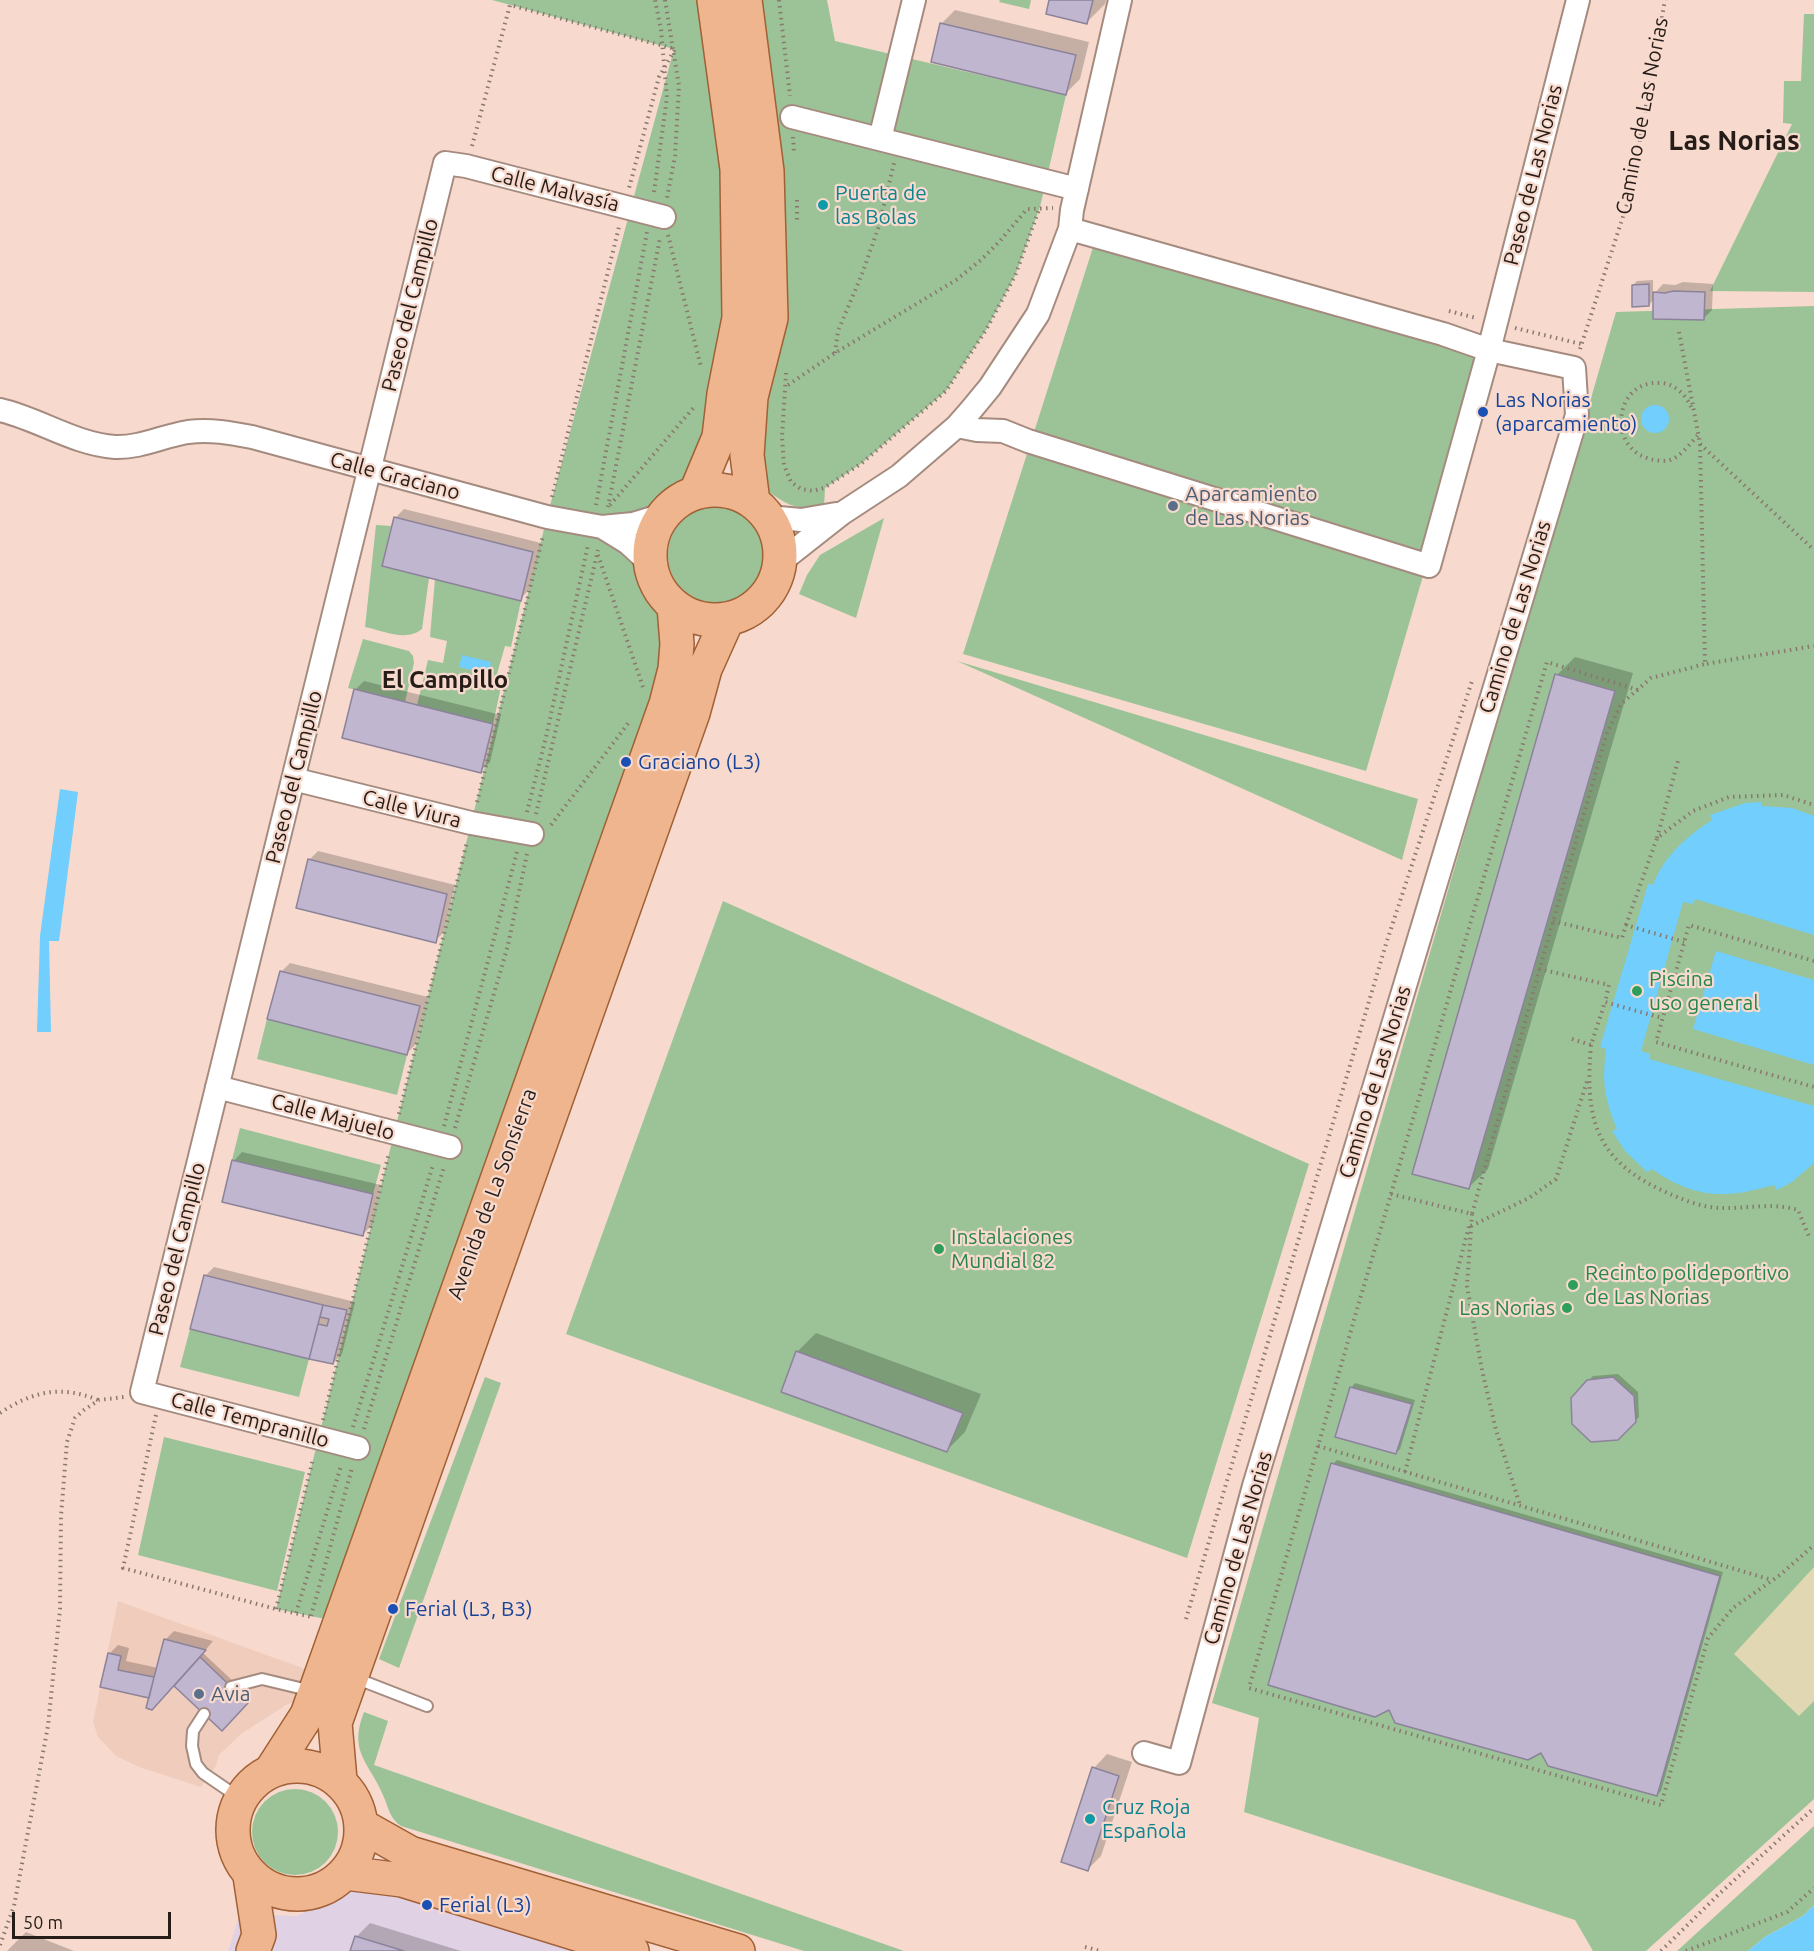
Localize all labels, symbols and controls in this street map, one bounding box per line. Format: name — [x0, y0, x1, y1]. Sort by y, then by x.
street label: Camino de Las Norias — [1611, 15, 1673, 217]
street label: Paseo de Las Norias — [1498, 82, 1568, 268]
district label: Las Norias — [1668, 125, 1800, 157]
street label: Calle Malvasía — [488, 161, 622, 217]
place label: Puerta de las Bolas — [835, 180, 927, 230]
marker: Puerta de las Bolas — [816, 198, 830, 212]
street label: Paseo del Campillo — [376, 216, 444, 394]
place label: Las Norias (aparcamiento) — [1495, 387, 1637, 437]
marker: Las Norias (aparcamiento) — [1476, 405, 1490, 419]
street label: Calle Graciano — [327, 447, 463, 505]
place label: Aparcamiento de Las Norias — [1185, 481, 1317, 531]
marker: Aparcamiento de Las Norias — [1166, 499, 1180, 513]
street label: Camino de Las Norias — [1474, 518, 1556, 716]
district label: El Campillo — [382, 666, 508, 694]
street label: Paseo del Campillo — [260, 688, 328, 866]
place label: Graciano (L3) — [638, 749, 761, 775]
marker: Graciano (L3) — [619, 755, 633, 769]
street label: Calle Viura — [360, 785, 464, 833]
place label: Piscina uso general — [1649, 966, 1759, 1016]
street label: Camino de Las Norias — [1334, 983, 1416, 1181]
marker: Piscina uso general — [1630, 984, 1644, 998]
street label: Avenida de La Sonsierra — [442, 1085, 542, 1303]
street label: Calle Majuelo — [269, 1088, 397, 1146]
street label: Paseo del Campillo — [143, 1160, 211, 1338]
place label: Instalaciones Mundial 82 — [951, 1224, 1073, 1274]
marker: Instalaciones Mundial 82 — [932, 1242, 946, 1256]
place label: Recinto polideportivo de Las Norias — [1585, 1260, 1789, 1310]
marker: Recinto polideportivo de Las Norias — [1566, 1278, 1580, 1292]
place label: Las Norias — [1459, 1295, 1555, 1321]
marker: Las Norias — [1560, 1301, 1574, 1315]
street label: Calle Tempranillo — [168, 1387, 332, 1453]
street label: Camino de Las Norias — [1198, 1448, 1278, 1648]
place label: Ferial (L3, B3) — [405, 1596, 533, 1622]
marker: Ferial (L3, B3) — [386, 1602, 400, 1616]
place label: Avia — [211, 1681, 251, 1707]
marker: Avia — [192, 1687, 206, 1701]
place label: Cruz Roja Española — [1102, 1794, 1191, 1844]
marker: Cruz Roja Española — [1083, 1812, 1097, 1826]
place label: Ferial (L3) — [439, 1892, 532, 1918]
marker: Ferial (L3) — [420, 1898, 434, 1912]
scale bar — [15, 1900, 174, 1938]
text: 50 m — [23, 1912, 63, 1932]

